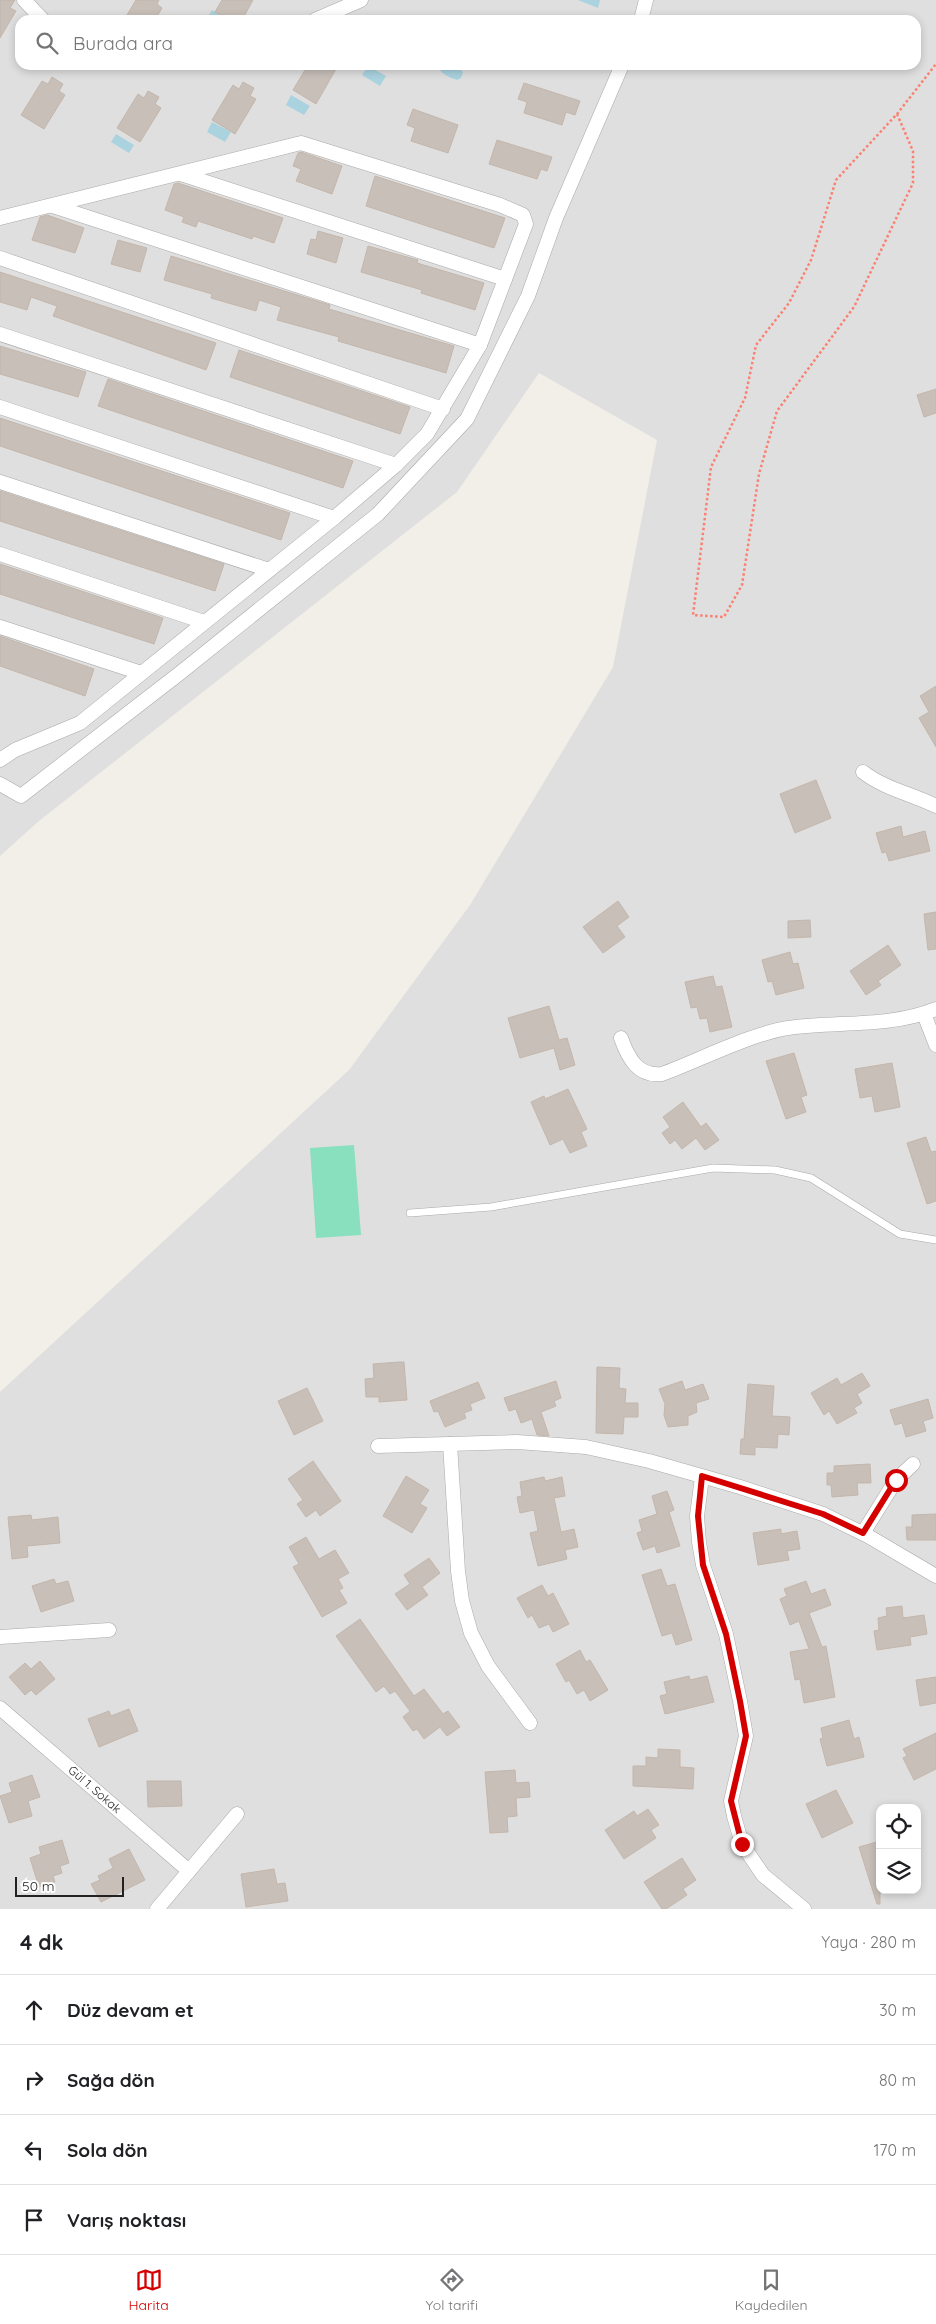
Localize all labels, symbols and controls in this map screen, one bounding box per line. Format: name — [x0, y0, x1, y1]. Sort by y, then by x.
search box — [15, 15, 921, 70]
icon: search — [33, 29, 61, 57]
text: Burada ara — [73, 31, 173, 55]
route start — [885, 1469, 908, 1492]
street label: Gül 1. Sokak — [65, 1762, 125, 1816]
map controls — [876, 1804, 921, 1894]
button: locate — [876, 1804, 921, 1849]
route end — [731, 1833, 754, 1856]
button: layers — [876, 1849, 921, 1894]
scale bar — [15, 1874, 124, 1897]
text: 50 m — [22, 1877, 55, 1895]
text: 4 dk — [20, 1929, 63, 1955]
text: Yaya · 280 m — [821, 1932, 916, 1952]
icon: ahead — [20, 1996, 48, 2024]
text: Düz devam et — [67, 1998, 194, 2022]
text: 30 m — [879, 2000, 916, 2020]
icon: right — [20, 2066, 48, 2094]
text: Sağa dön — [67, 2068, 155, 2092]
text: 80 m — [879, 2070, 916, 2090]
icon: left — [20, 2136, 48, 2164]
text: Sola dön — [67, 2138, 148, 2162]
text: 170 m — [873, 2140, 916, 2160]
icon: arrive — [20, 2206, 48, 2234]
text: Varış noktası — [67, 2208, 186, 2232]
tab: Harita — [128, 2266, 169, 2314]
tab: Yol tarifi — [426, 2266, 478, 2314]
tab: Kaydedilen — [735, 2266, 808, 2314]

